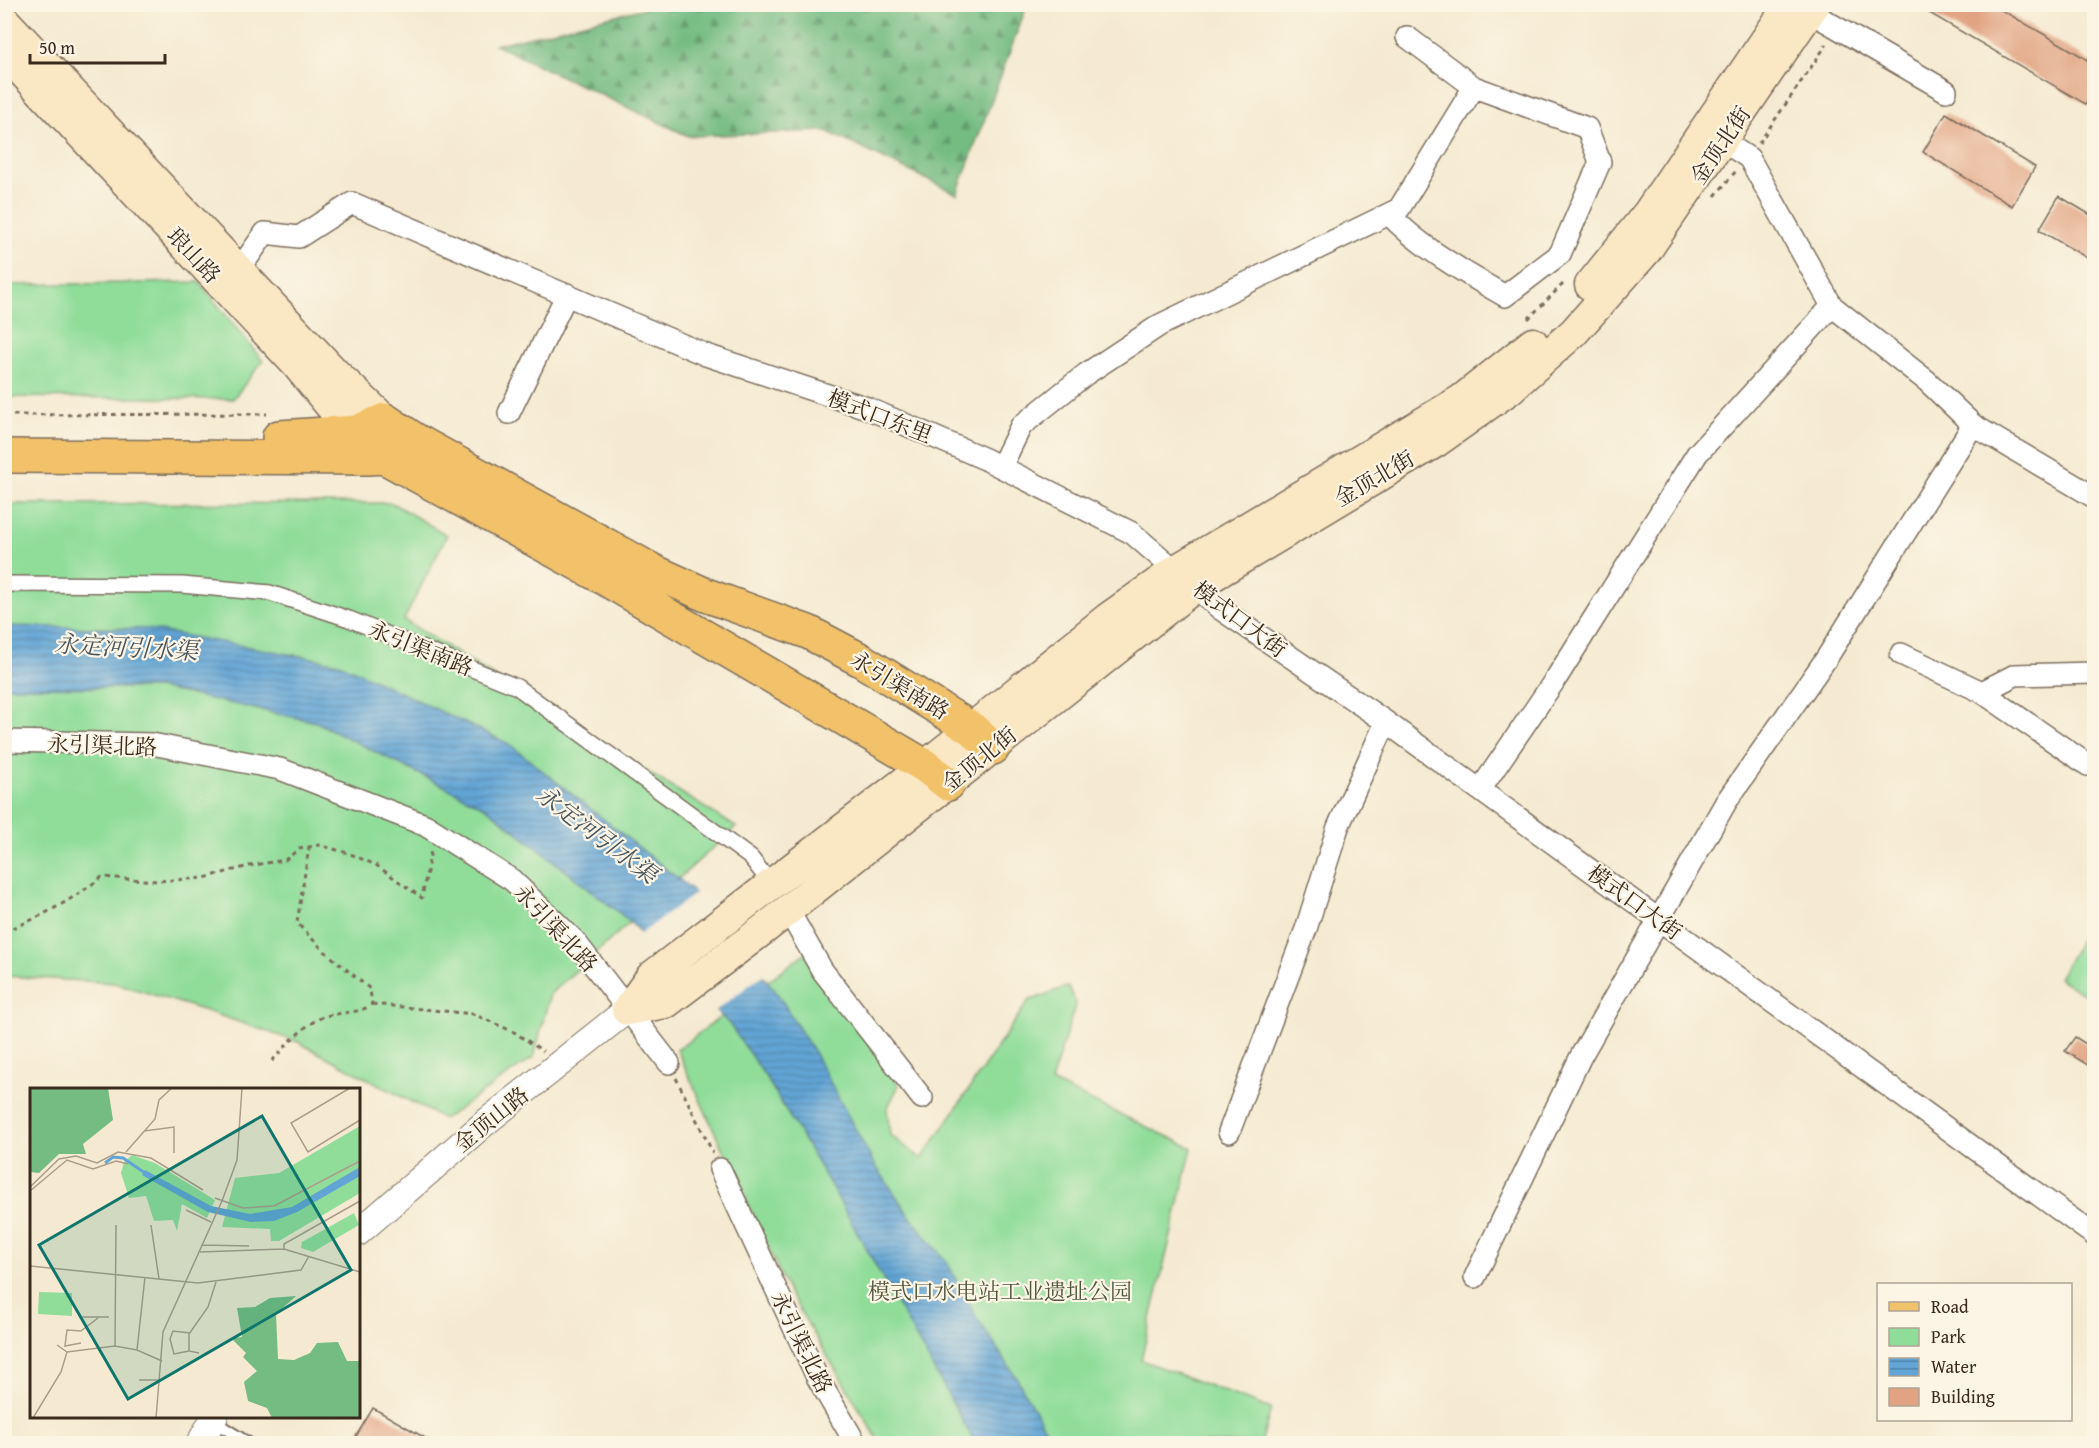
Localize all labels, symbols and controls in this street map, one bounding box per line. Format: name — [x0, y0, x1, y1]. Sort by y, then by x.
scale bar — [30, 27, 165, 65]
text: 50 m — [39, 34, 75, 61]
street label: 金顶北街 — [1682, 100, 1758, 190]
street label: 琅山路 — [160, 220, 228, 290]
street label: 模式口东里 — [823, 381, 937, 451]
street label: 金顶北街 — [1328, 442, 1420, 514]
street label: 模式口大街 — [1186, 573, 1294, 665]
street label: 永引渠南路 — [364, 613, 478, 683]
water label: 永定河引水渠 — [53, 626, 202, 668]
street label: 永引渠南路 — [845, 643, 955, 727]
street label: 金顶北街 — [935, 719, 1023, 799]
street label: 永引渠北路 — [46, 727, 158, 763]
water label: 永定河引水渠 — [529, 777, 667, 893]
street label: 模式口大街 — [1581, 857, 1689, 947]
street label: 永引渠北路 — [507, 877, 605, 979]
street label: 金顶山路 — [447, 1079, 535, 1159]
inset map — [30, 1088, 360, 1418]
park label: 模式口水电站工业遗址公园 — [868, 1275, 1132, 1307]
legend — [1877, 1283, 2072, 1421]
street label: 永引渠北路 — [764, 1286, 840, 1398]
text: Road — [1931, 1293, 1969, 1320]
text: Park — [1931, 1323, 1967, 1350]
text: Water — [1931, 1353, 1977, 1380]
text: Building — [1931, 1383, 1995, 1410]

